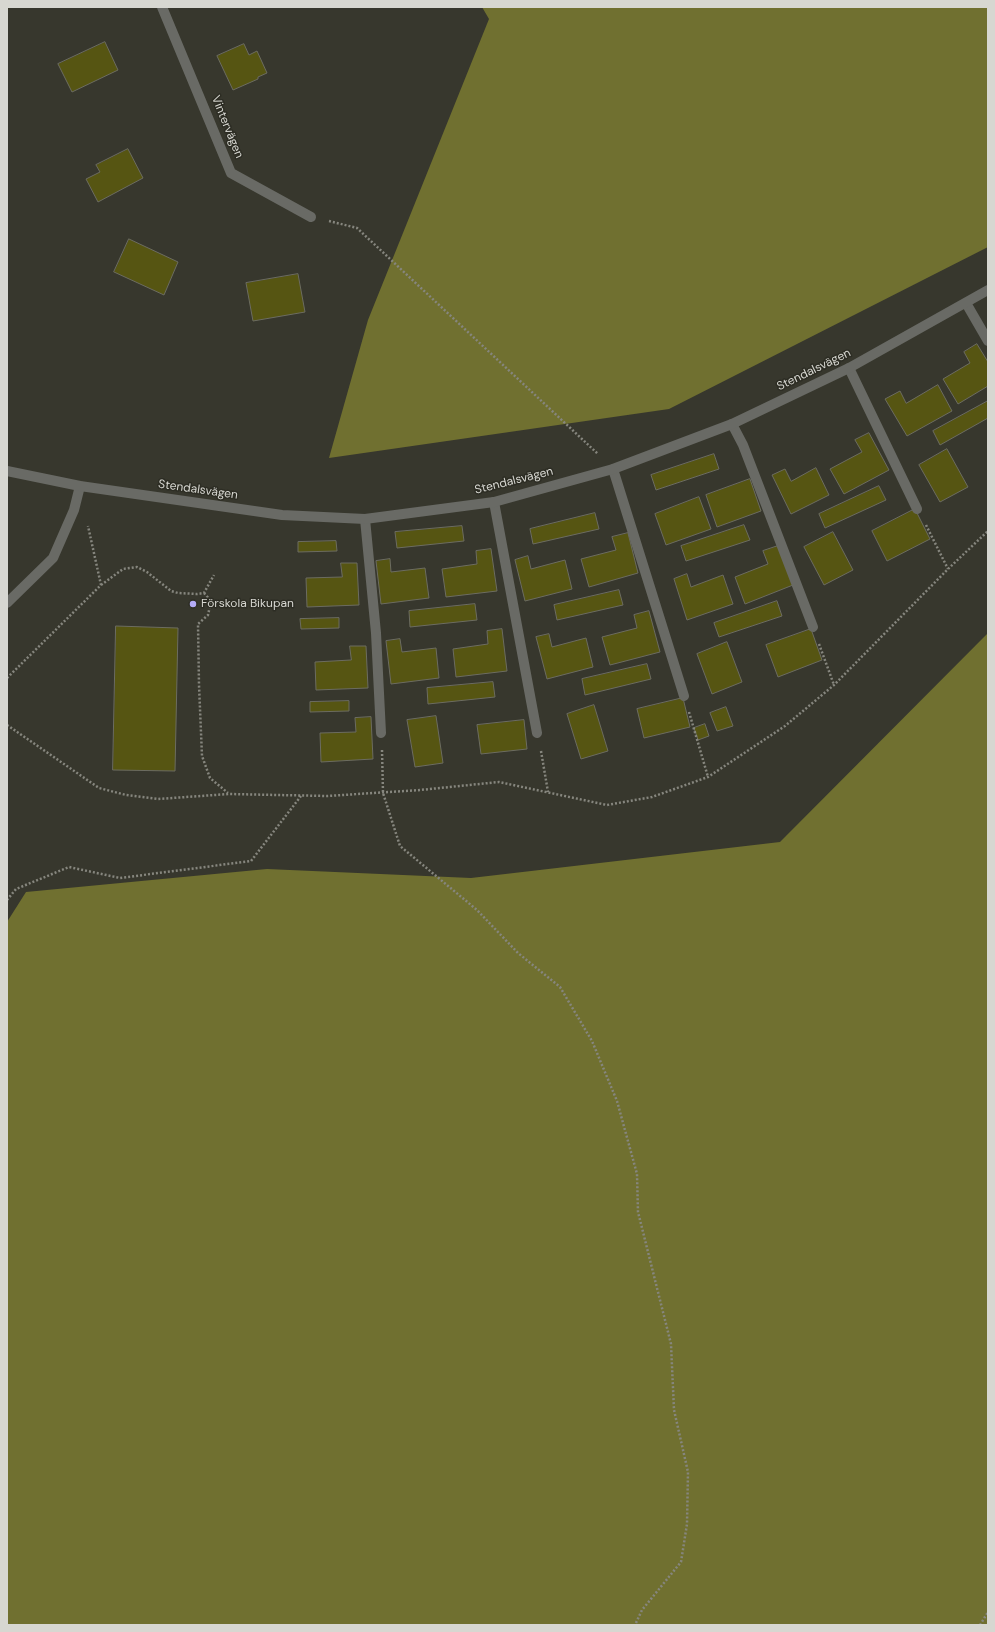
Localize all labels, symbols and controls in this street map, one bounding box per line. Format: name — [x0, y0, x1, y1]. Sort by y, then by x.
street label: Vintervägen — [208, 94, 246, 160]
street label: Stendalsvägen — [775, 346, 853, 394]
street label: Stendalsvägen — [473, 464, 555, 498]
street label: Stendalsvägen — [157, 477, 239, 503]
place label: Förskola Bikupan — [201, 597, 294, 611]
marker: Förskola Bikupan — [188, 599, 198, 609]

